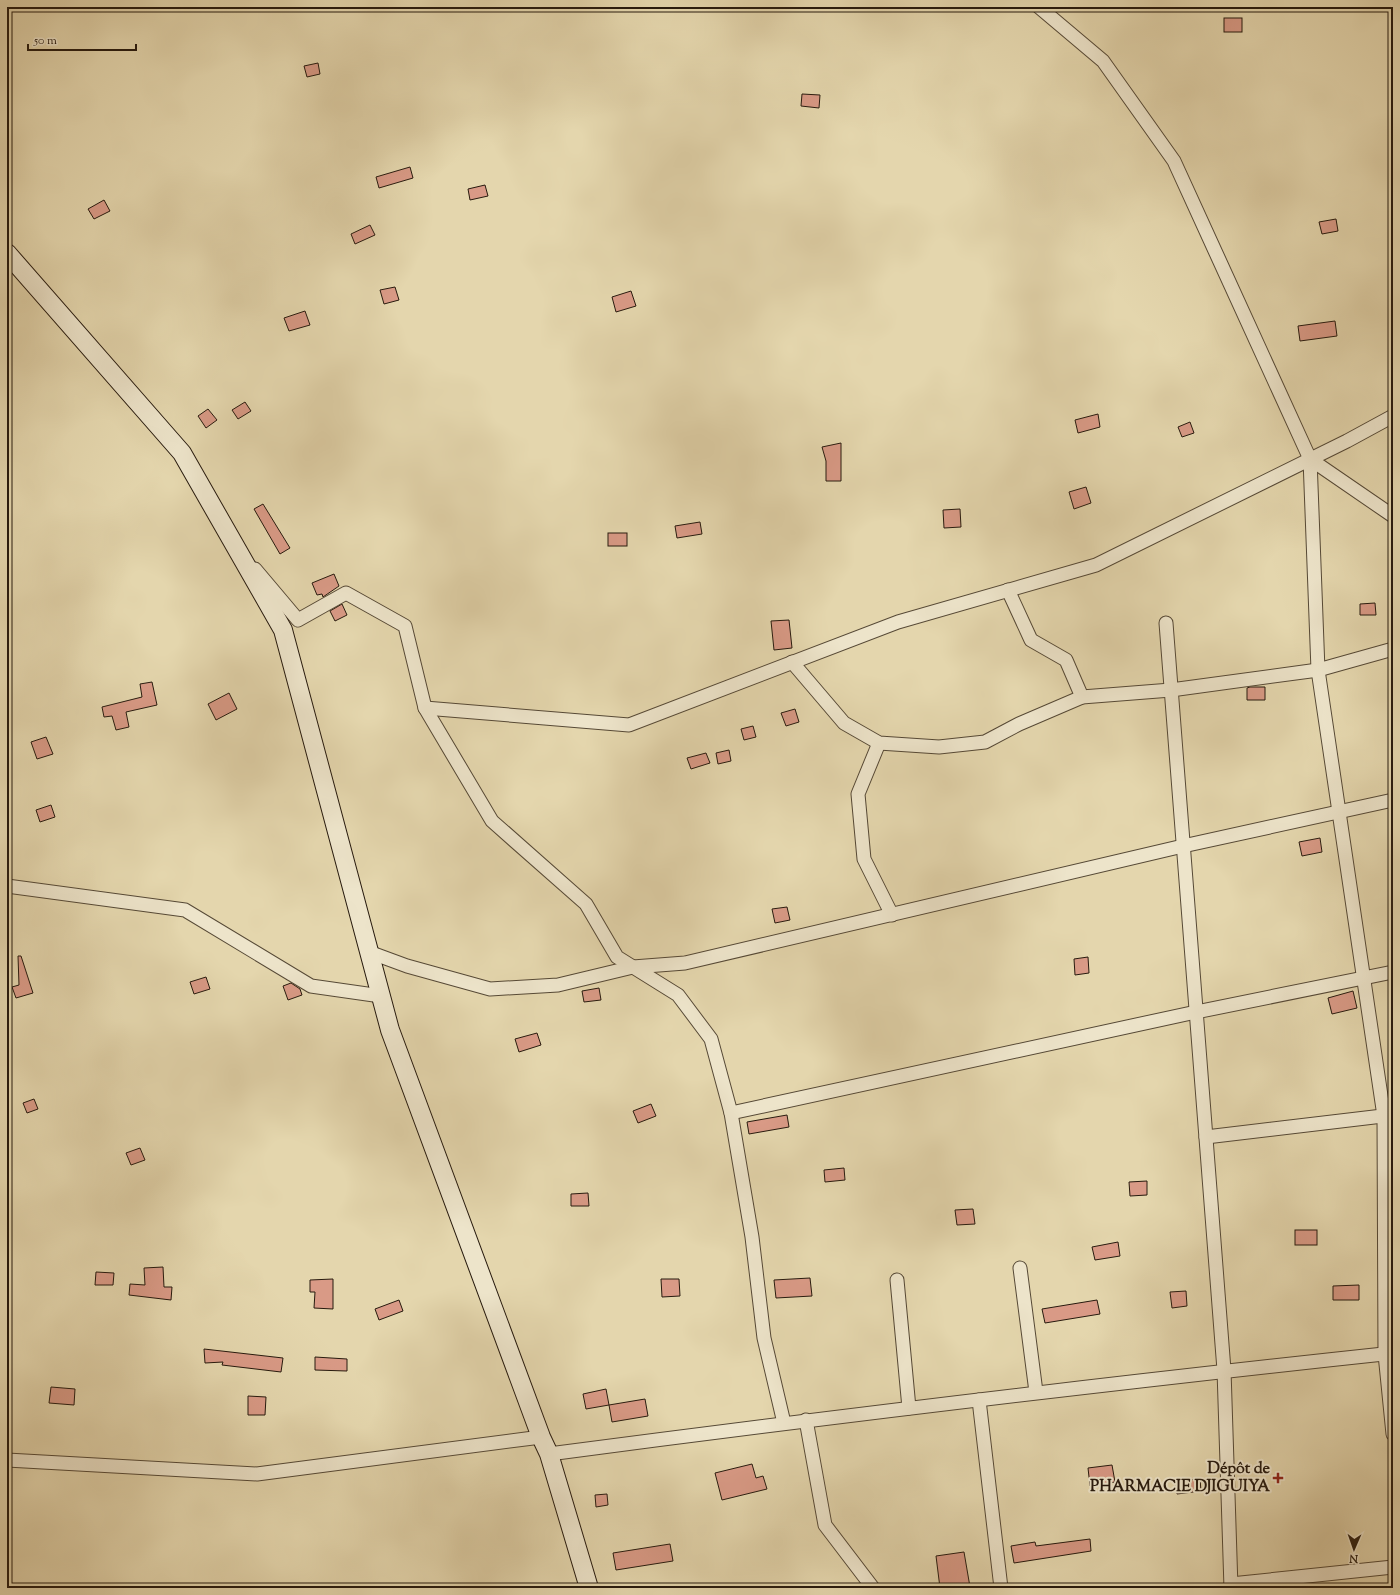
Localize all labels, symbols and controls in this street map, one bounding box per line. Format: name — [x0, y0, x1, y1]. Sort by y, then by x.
scale bar — [28, 26, 136, 52]
text: 50 m — [33, 32, 57, 50]
place label: Dépôt de PHARMACIE DJIGUIYA — [1090, 1458, 1271, 1499]
marker: Dépôt de PHARMACIE DJIGUIYA — [1273, 1473, 1283, 1483]
north arrow — [1334, 1529, 1374, 1569]
text: N — [1349, 1550, 1359, 1566]

